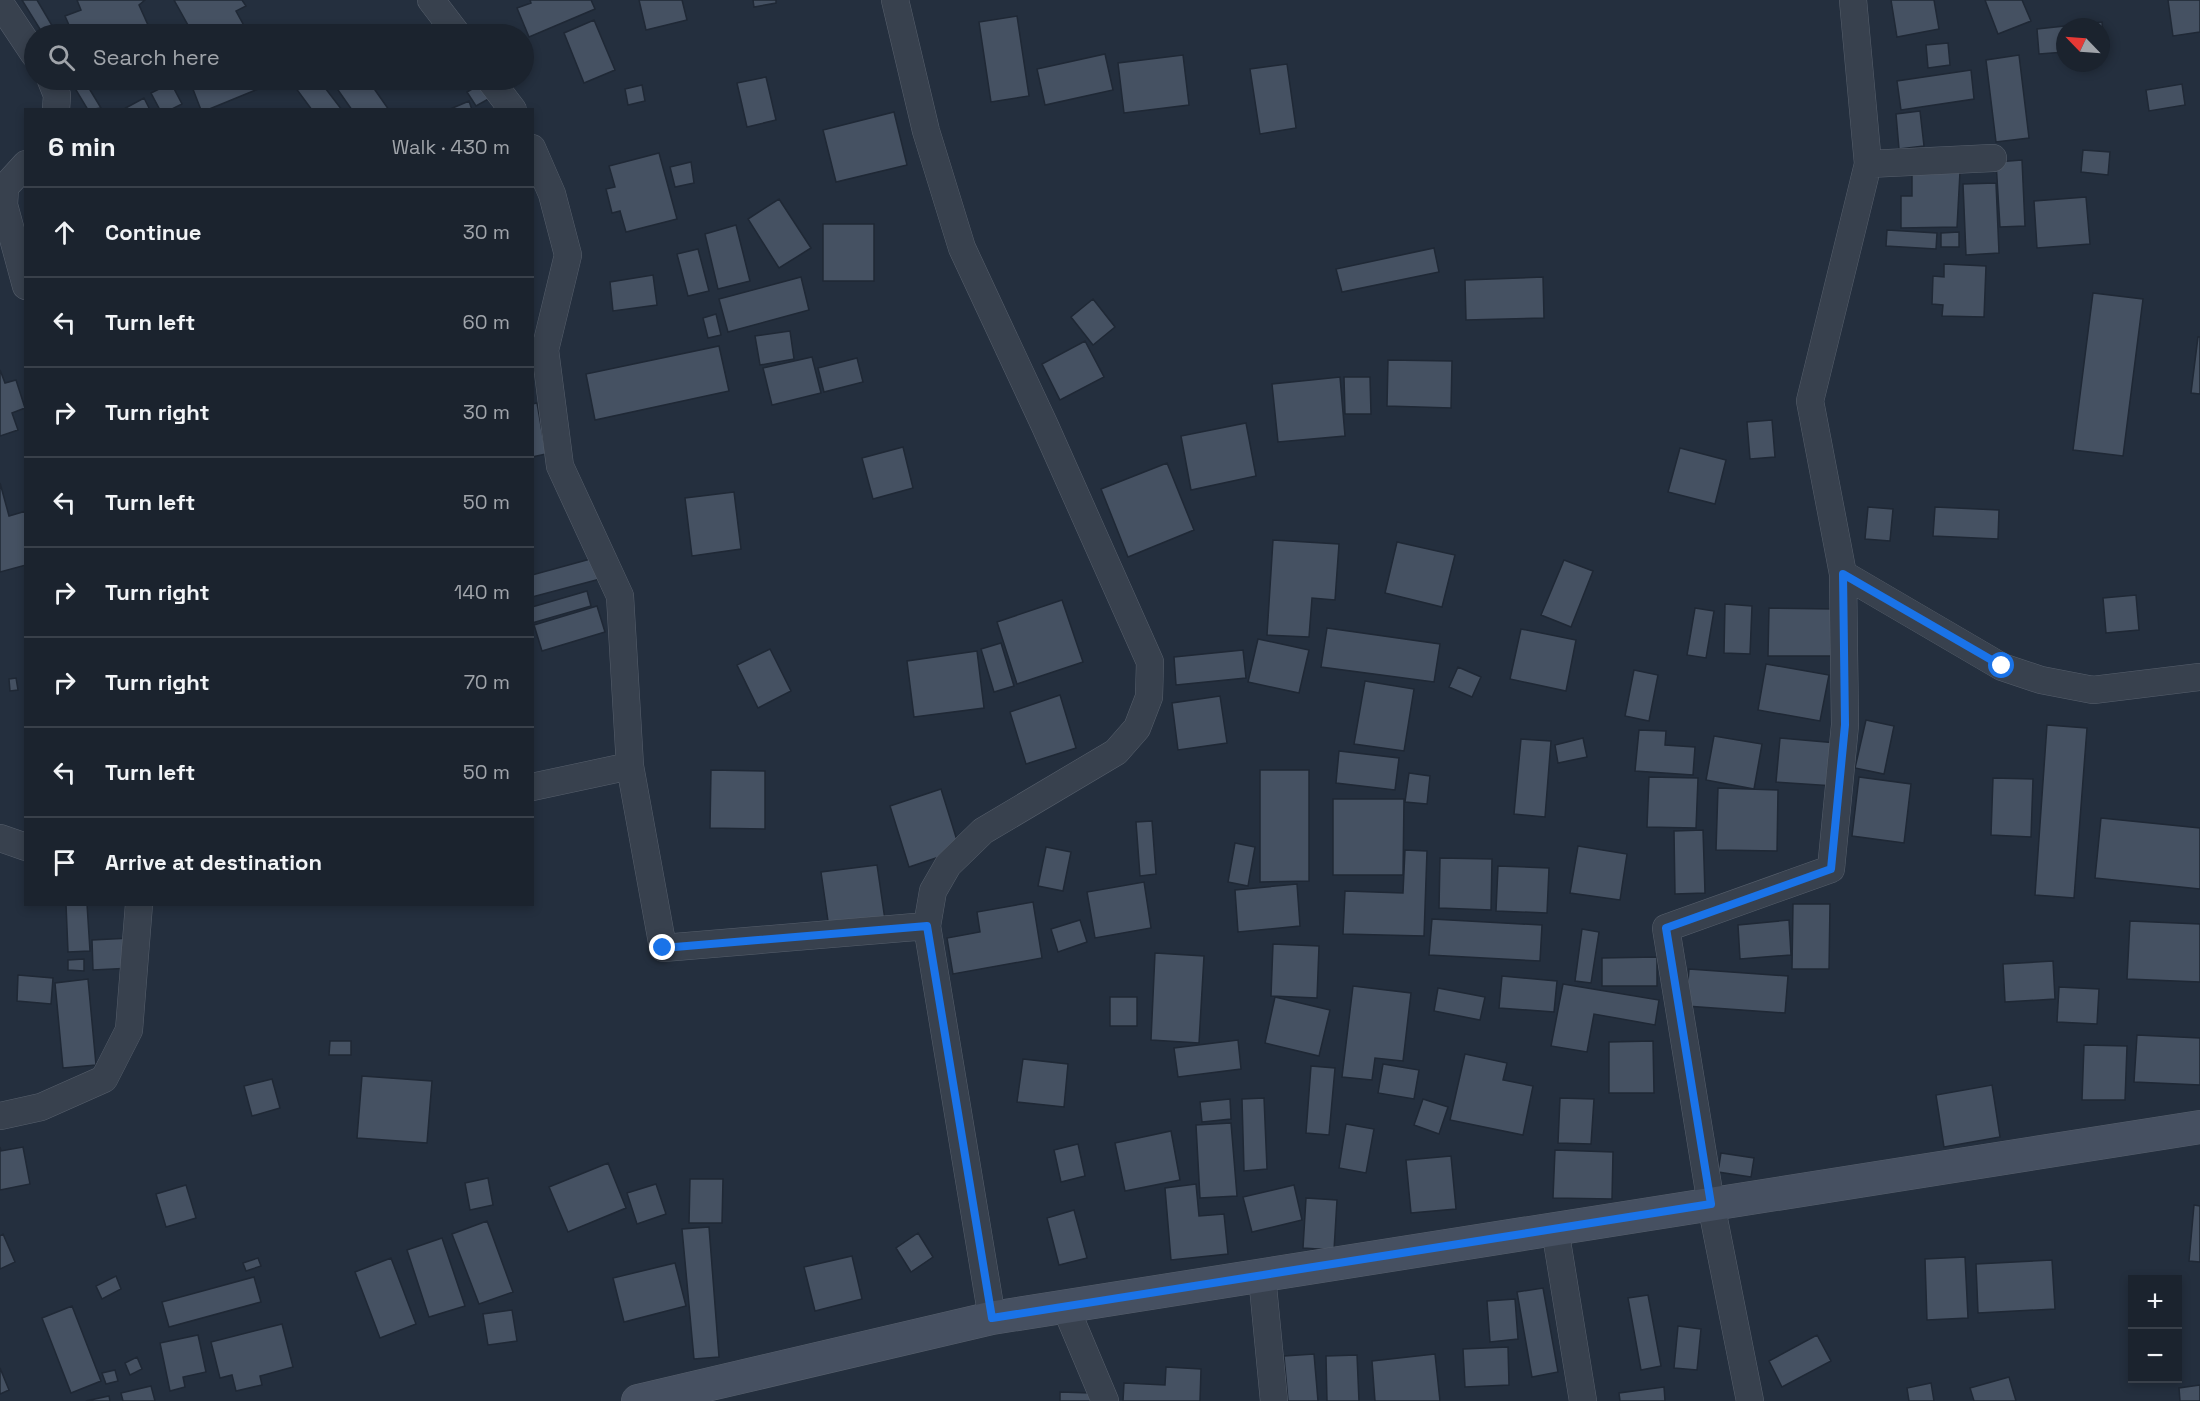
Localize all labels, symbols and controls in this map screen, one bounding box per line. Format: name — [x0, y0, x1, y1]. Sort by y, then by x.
north arrow — [2056, 18, 2110, 72]
search box — [24, 24, 534, 90]
icon: search — [45, 41, 78, 74]
text: Search here — [93, 43, 220, 71]
text: 6 min — [48, 130, 116, 164]
text: Walk · 430 m — [392, 134, 510, 160]
icon: ahead — [48, 216, 81, 249]
text: Continue — [105, 218, 201, 246]
text: 30 m — [463, 219, 510, 245]
icon: left — [48, 306, 81, 339]
text: Turn left — [105, 308, 195, 336]
text: 60 m — [463, 309, 510, 335]
icon: right — [48, 396, 81, 429]
text: Turn right — [105, 398, 210, 426]
text: 30 m — [463, 399, 510, 425]
icon: left — [48, 486, 81, 519]
text: Turn left — [105, 488, 195, 516]
text: 50 m — [463, 489, 510, 515]
icon: right — [48, 576, 81, 609]
text: Turn right — [105, 578, 210, 606]
text: 140 m — [454, 579, 510, 605]
route start — [1988, 652, 2014, 678]
icon: right — [48, 666, 81, 699]
text: Turn right — [105, 668, 210, 696]
text: 70 m — [464, 669, 510, 695]
icon: left — [48, 756, 81, 789]
text: Turn left — [105, 758, 195, 786]
text: 50 m — [463, 759, 510, 785]
icon: arrive — [48, 846, 81, 879]
text: Arrive at destination — [105, 848, 322, 876]
route end — [649, 934, 675, 960]
map controls — [2128, 1275, 2182, 1383]
button: + — [2128, 1275, 2182, 1329]
button: − — [2128, 1329, 2182, 1383]

